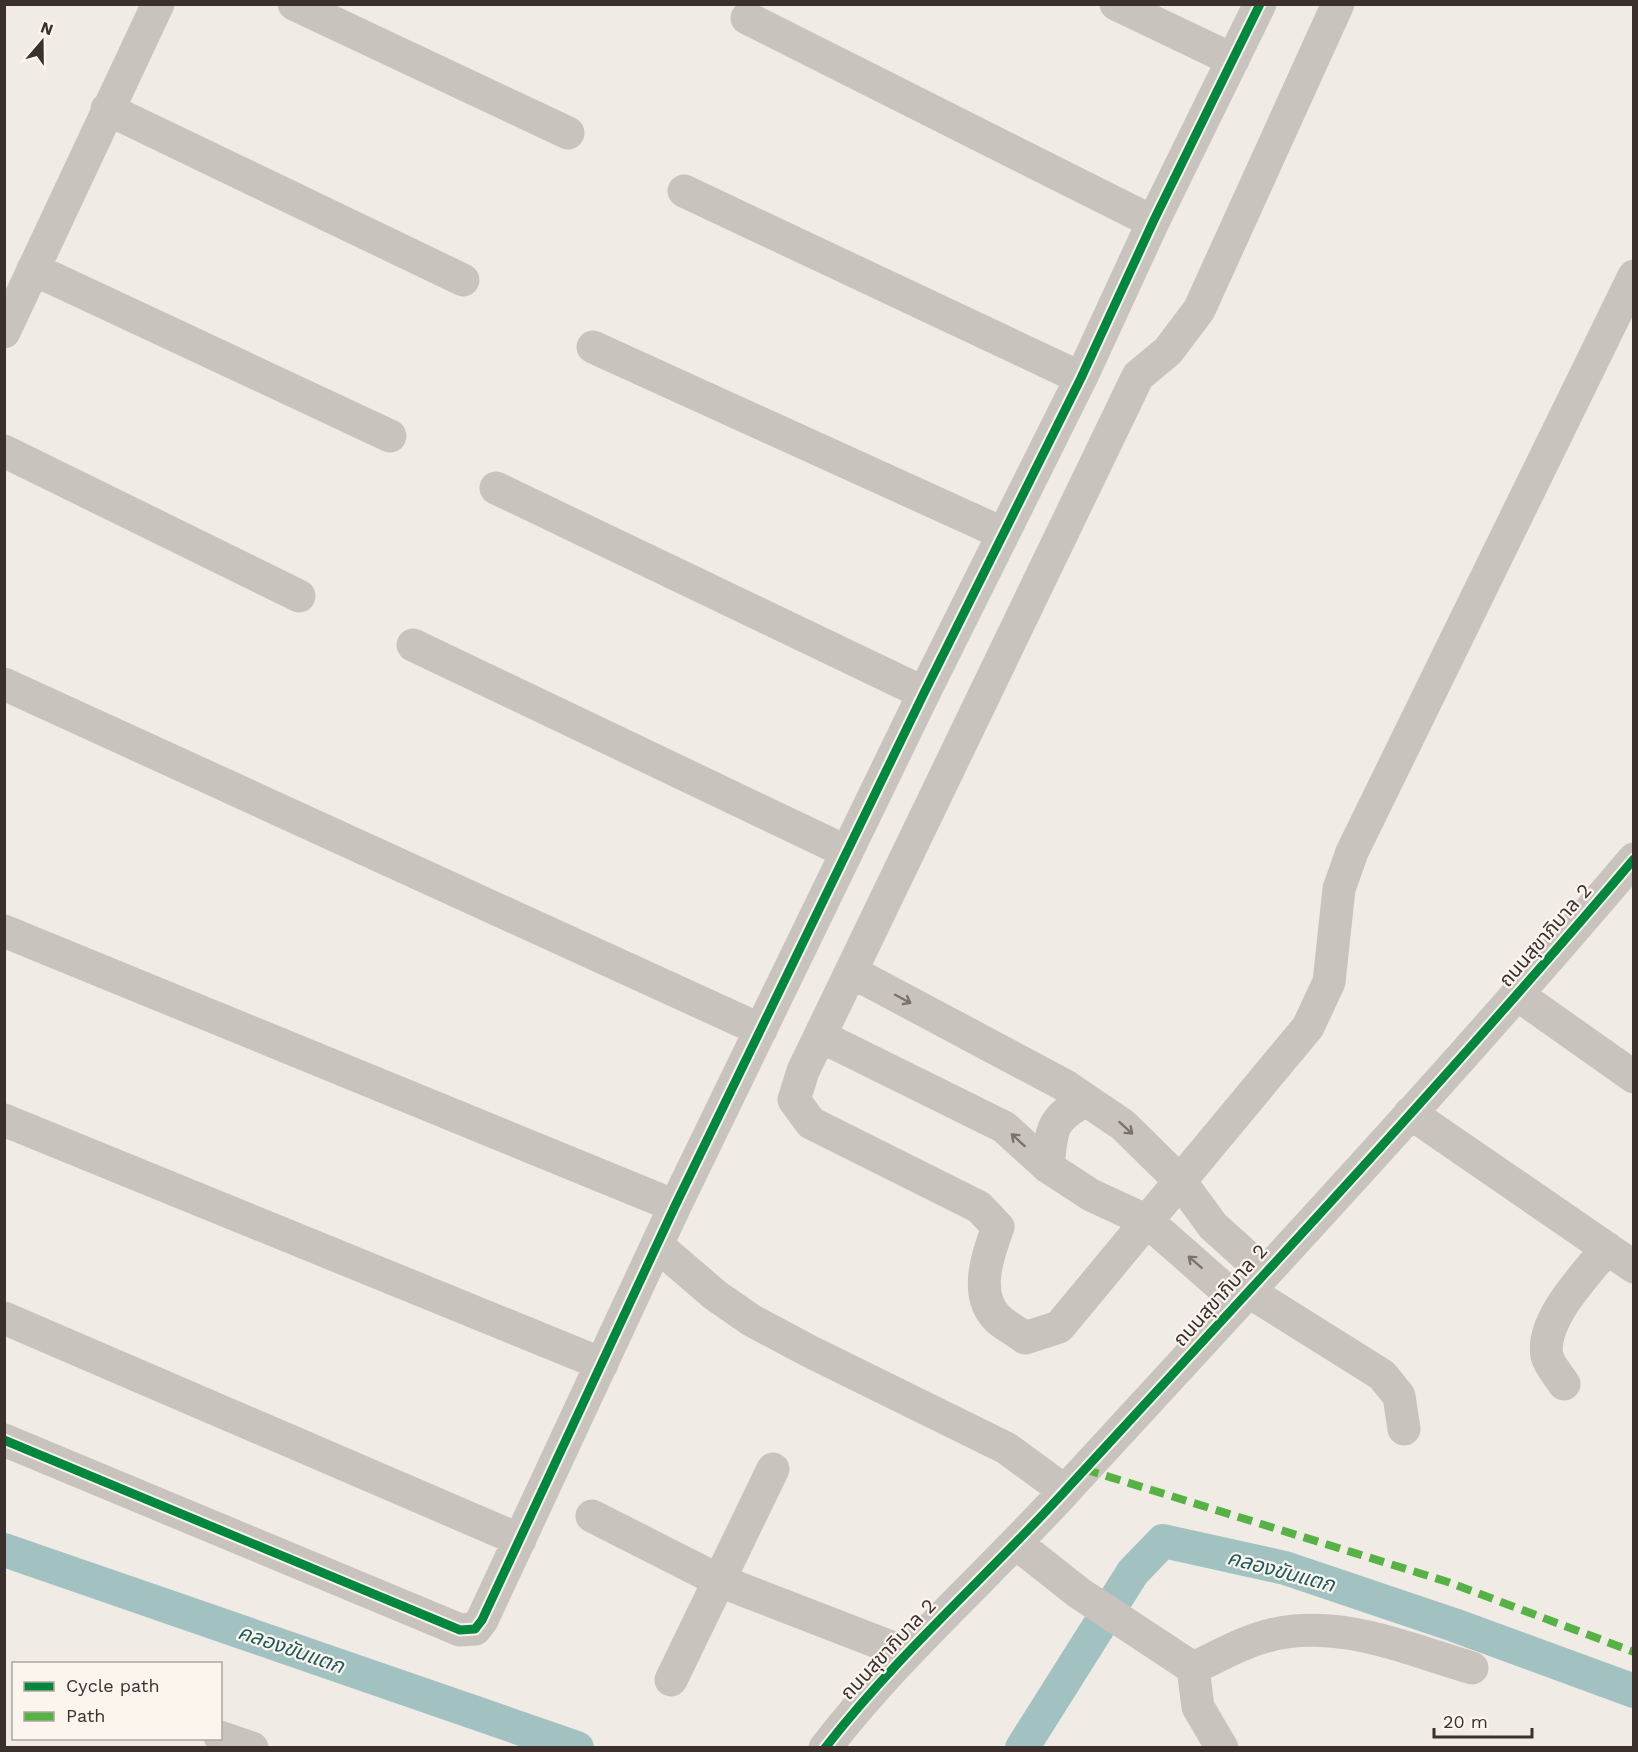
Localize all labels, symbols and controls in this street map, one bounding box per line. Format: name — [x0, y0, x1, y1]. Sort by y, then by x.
north arrow — [12, 12, 72, 72]
text: N — [38, 17, 56, 39]
street label: ถนนสุขาภิบาล 2 — [1494, 878, 1596, 992]
one-way arrow — [894, 993, 911, 1005]
one-way arrow — [1118, 1121, 1133, 1135]
one-way arrow — [1011, 1133, 1026, 1147]
street label: ถนนสุขาภิบาล 2 — [1168, 1239, 1272, 1351]
one-way arrow — [1187, 1255, 1203, 1268]
water label: คลองขันแตก — [1225, 1544, 1339, 1597]
street label: ถนนสุขาภิบาล 2 — [835, 1594, 941, 1704]
water label: คลองขันแตก — [235, 1619, 349, 1679]
legend — [12, 1662, 222, 1740]
text: Cycle path — [66, 1675, 160, 1696]
scale bar — [1434, 1701, 1532, 1739]
text: Path — [66, 1705, 106, 1726]
text: 20 m — [1443, 1711, 1488, 1732]

